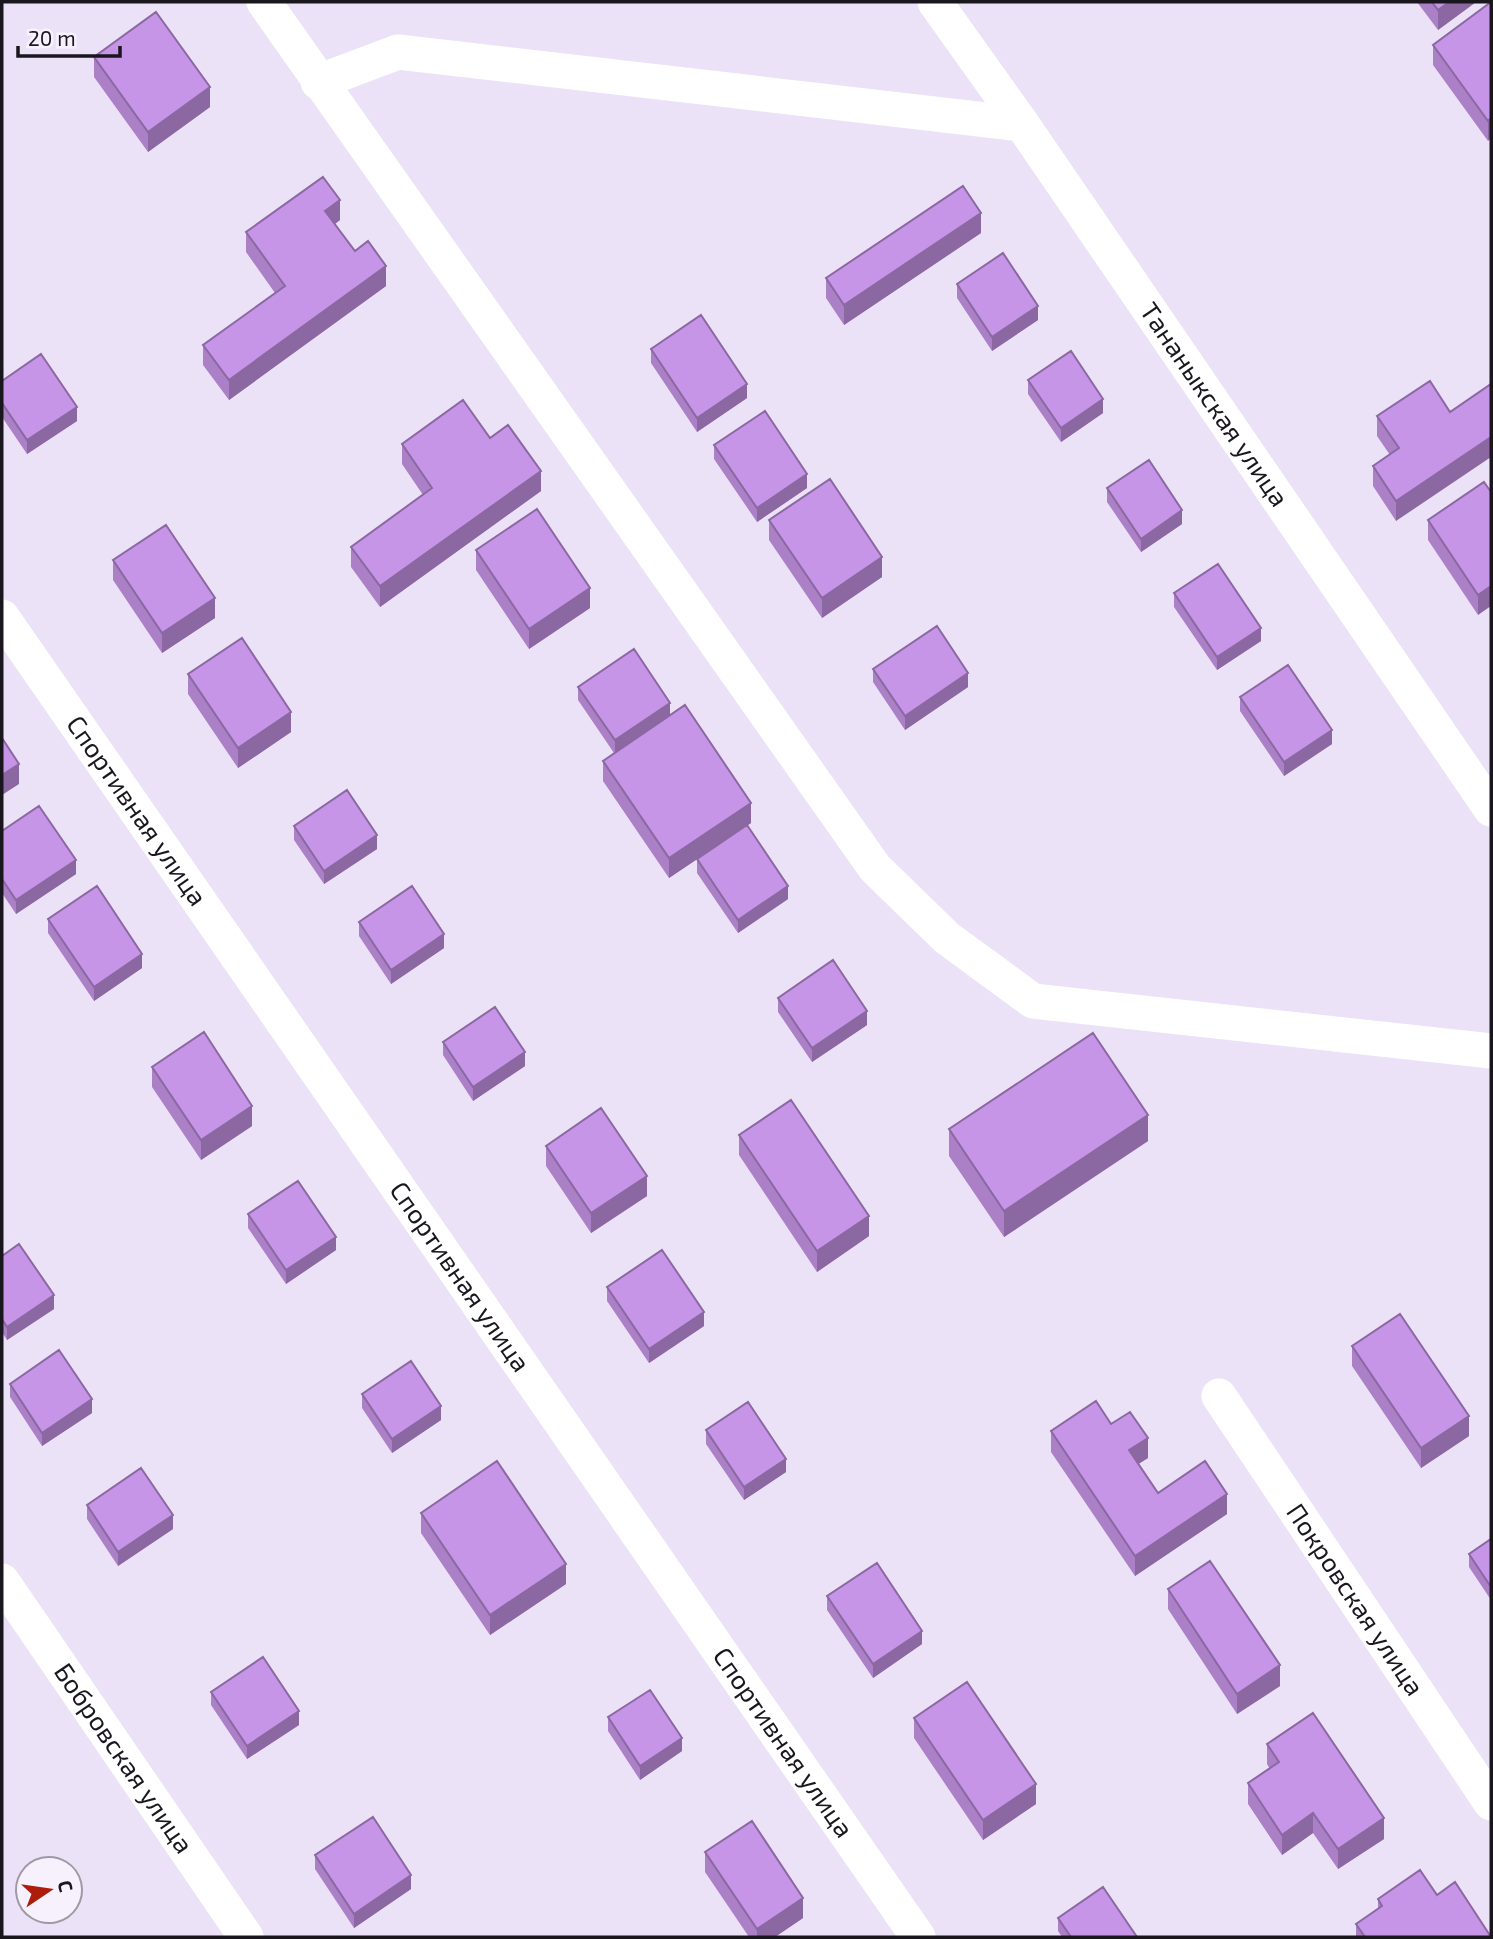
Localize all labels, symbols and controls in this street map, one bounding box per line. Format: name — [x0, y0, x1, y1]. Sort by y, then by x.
scale bar — [18, 14, 119, 58]
text: 20 m — [28, 25, 76, 50]
street label: Тананыкская улица — [1135, 296, 1296, 512]
street label: Спортивная улица — [61, 709, 214, 911]
street label: Спортивная улица — [384, 1175, 538, 1377]
street label: Покровская улица — [1281, 1497, 1432, 1701]
street label: Спортивная улица — [708, 1641, 861, 1843]
street label: Бобровская улица — [49, 1657, 201, 1858]
north arrow — [14, 1855, 84, 1925]
text: С — [54, 1878, 79, 1894]

